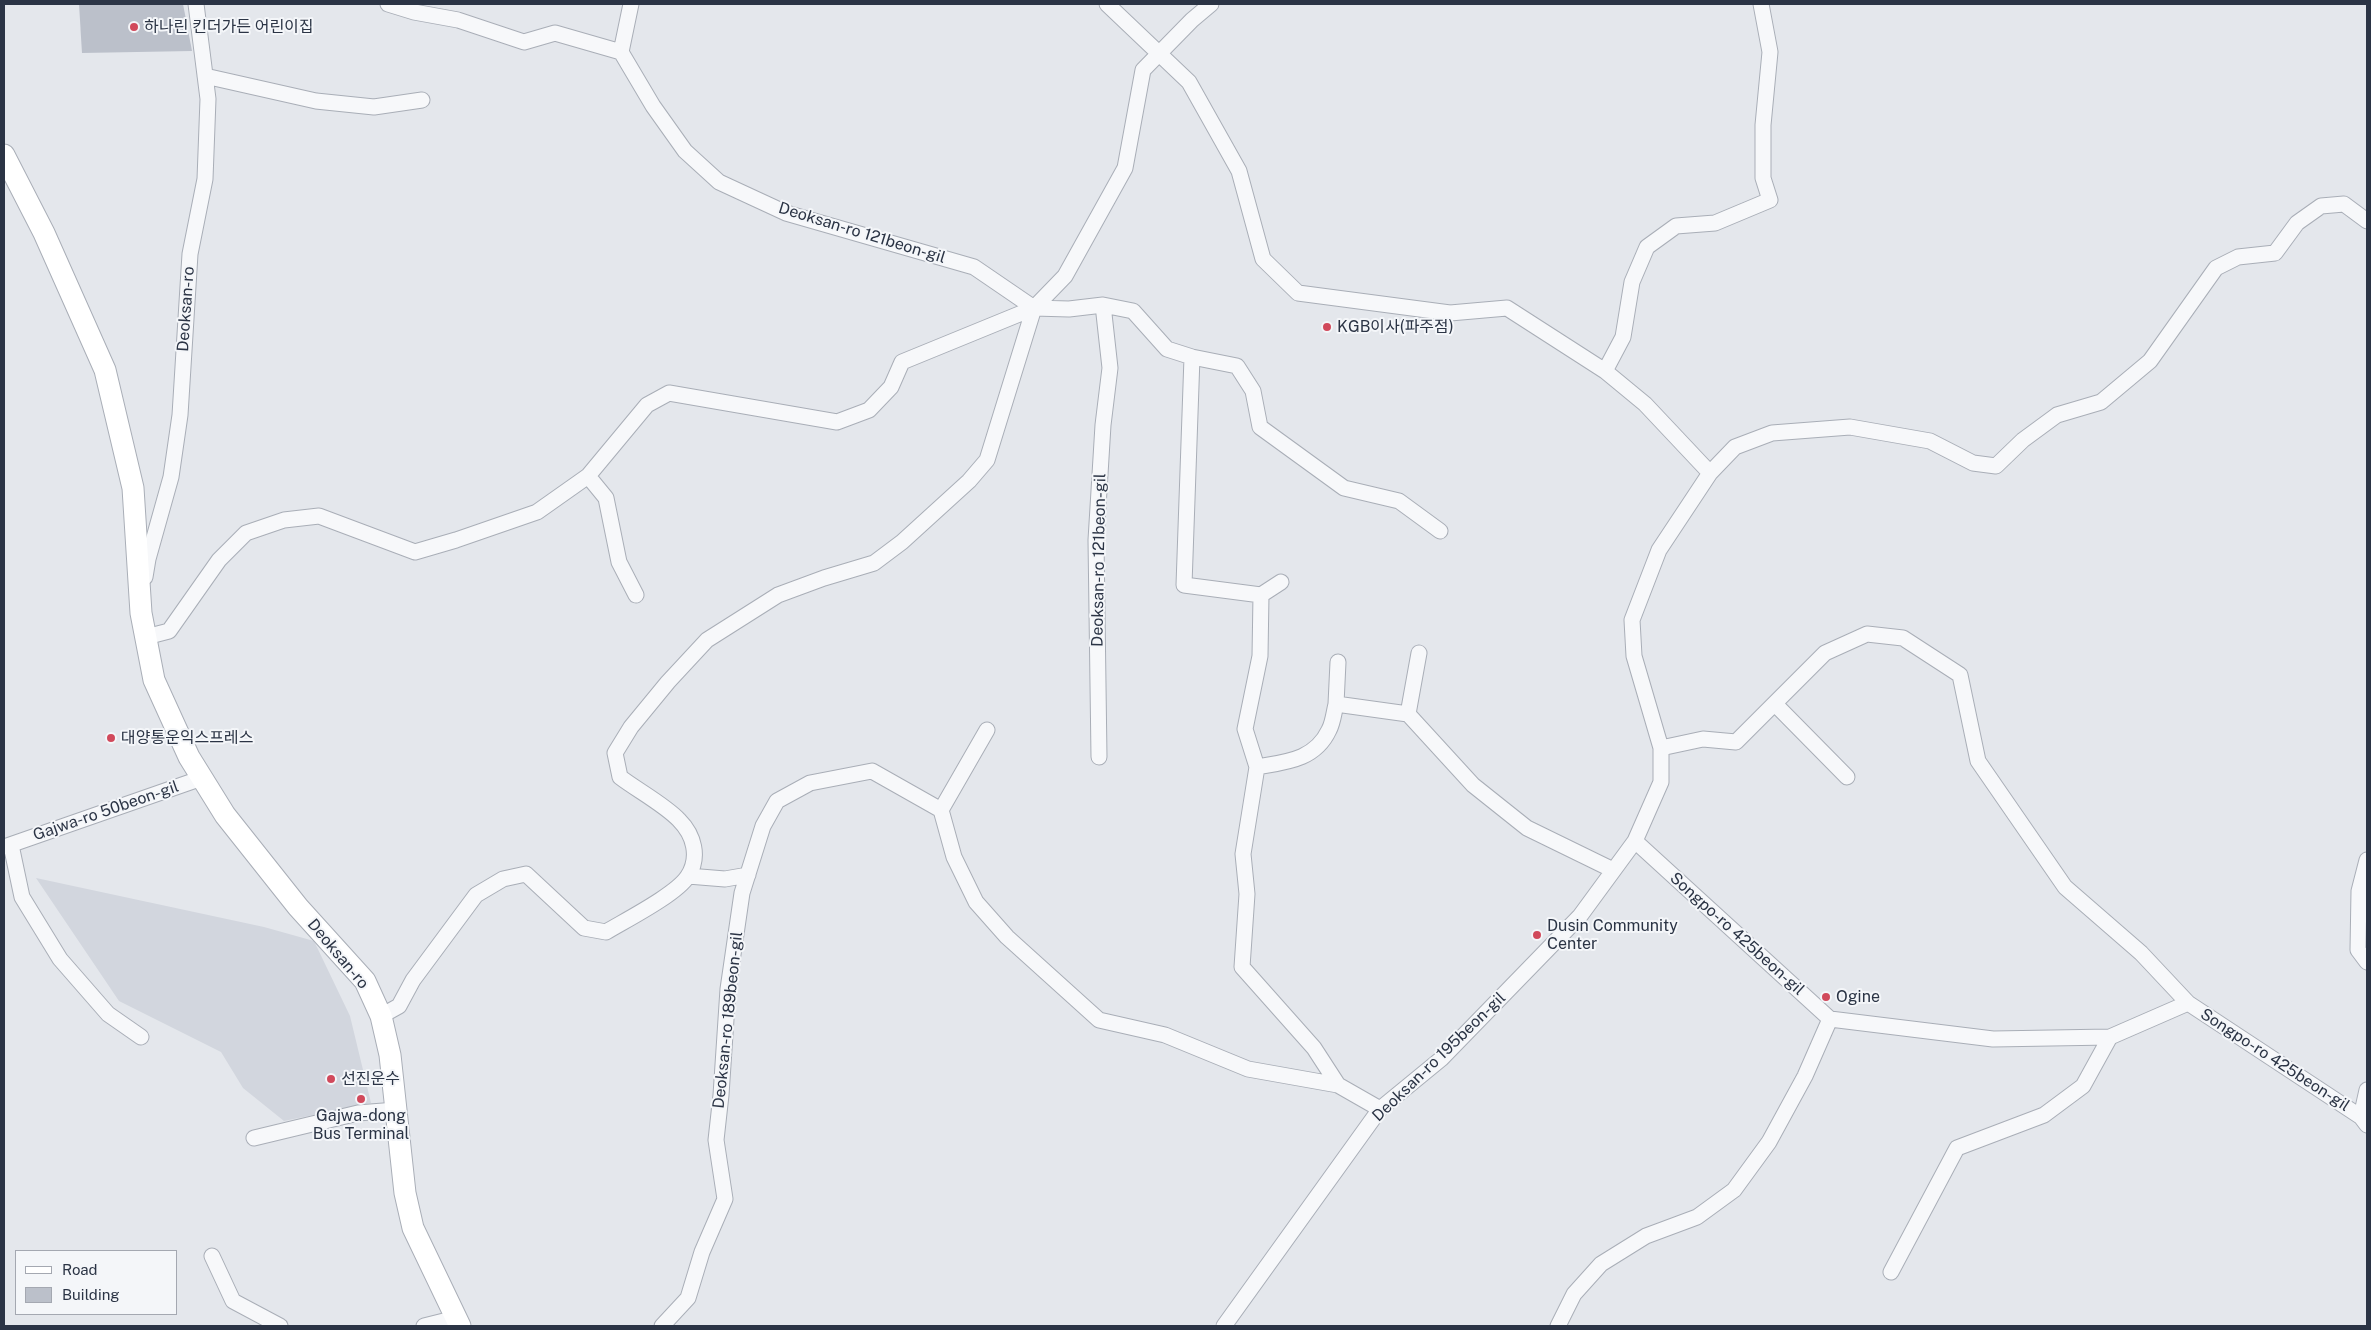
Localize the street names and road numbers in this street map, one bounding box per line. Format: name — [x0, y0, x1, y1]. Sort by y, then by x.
street label: Deoksan-ro 121beon-gil — [776, 198, 948, 268]
street label: Deoksan-ro — [173, 266, 199, 352]
street label: Deoksan-ro 121beon-gil — [1088, 473, 1110, 647]
street label: Gajwa-ro 50beon-gil — [31, 777, 181, 845]
street label: Songpo-ro 425beon-gil — [1666, 869, 1808, 999]
street label: Deoksan-ro — [303, 915, 373, 993]
street label: Deoksan-ro 189beon-gil — [709, 931, 747, 1109]
street label: Deoksan-ro 195beon-gil — [1368, 988, 1510, 1126]
street label: Songpo-ro 425beon-gil — [2197, 1004, 2353, 1116]

